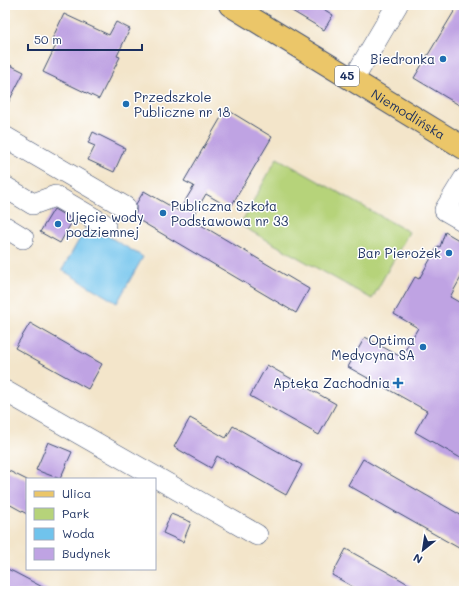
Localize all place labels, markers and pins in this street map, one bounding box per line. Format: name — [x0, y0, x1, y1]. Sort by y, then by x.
place label: Biedronka — [370, 50, 435, 67]
marker: Biedronka — [438, 54, 448, 64]
place label: Przedszkole Publiczne nr 18 — [134, 88, 231, 120]
marker: Przedszkole Publiczne nr 18 — [121, 99, 131, 109]
place label: Publiczna Szkoła Podstawowa nr 33 — [171, 197, 289, 229]
place label: Ujęcie wody podziemnej — [66, 208, 144, 240]
marker: Publiczna Szkoła Podstawowa nr 33 — [158, 208, 168, 218]
marker: Ujęcie wody podziemnej — [53, 219, 63, 229]
place label: Bar Pierożek — [358, 244, 441, 261]
marker: Bar Pierożek — [444, 248, 454, 258]
place label: Optima Medycyna SA — [331, 331, 415, 363]
marker: Optima Medycyna SA — [418, 342, 428, 352]
place label: Apteka Zachodnia — [273, 374, 390, 391]
marker: Apteka Zachodnia — [393, 378, 403, 388]

